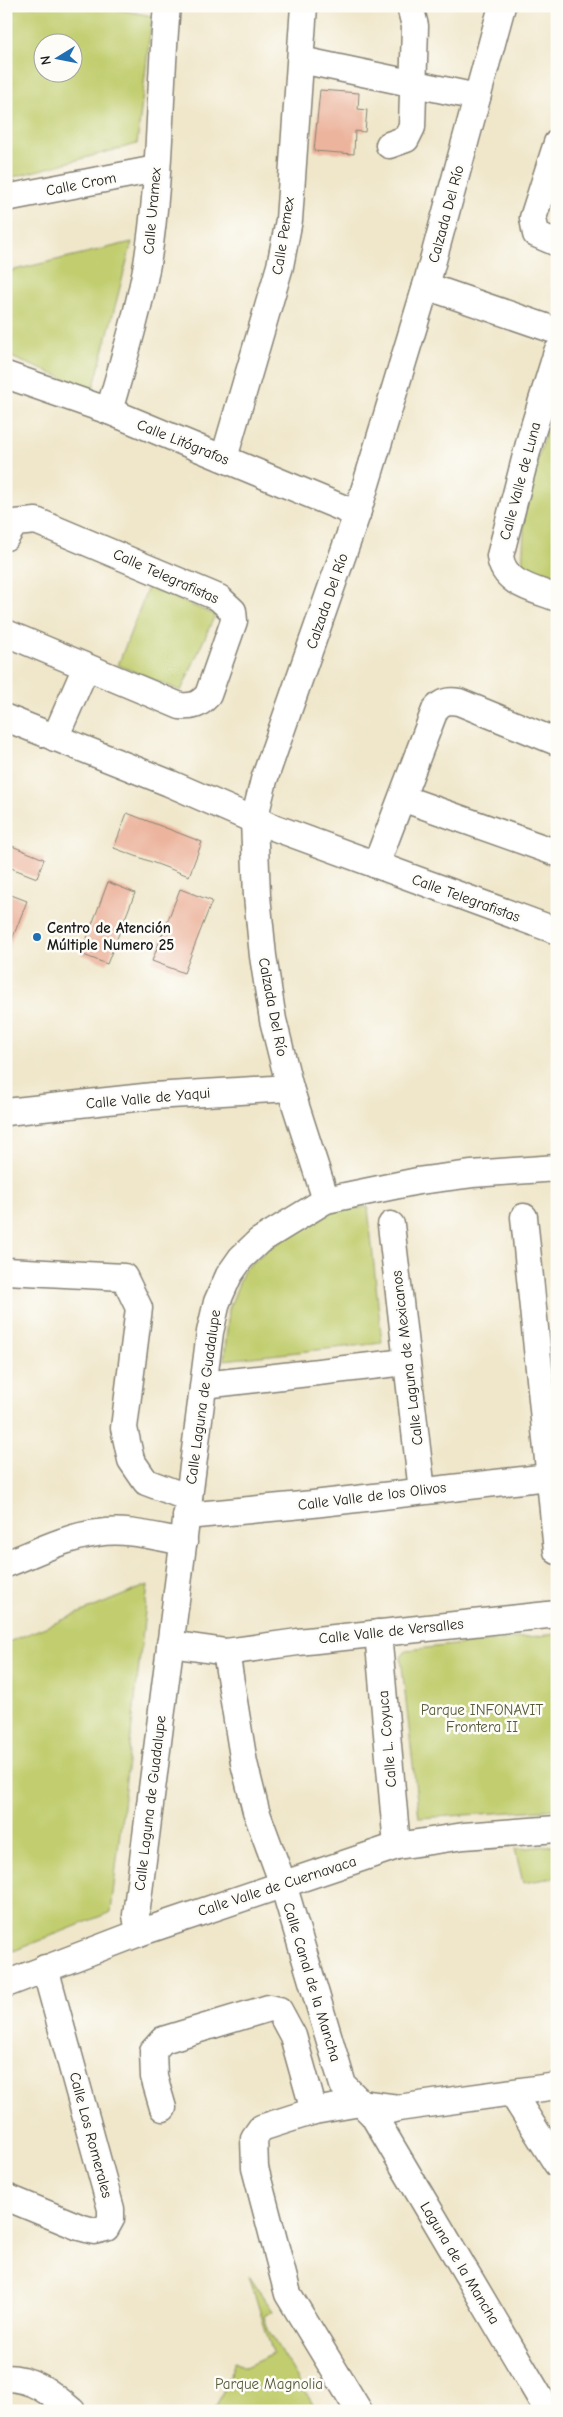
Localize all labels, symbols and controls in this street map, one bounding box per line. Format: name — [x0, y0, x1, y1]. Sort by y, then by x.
north arrow — [32, 32, 82, 82]
text: N — [37, 54, 55, 66]
street label: Calzada Del Río — [424, 163, 468, 265]
street label: Calle Uramex — [139, 166, 165, 255]
street label: Calle Crom — [44, 168, 118, 200]
street label: Calle Pemex — [268, 195, 298, 276]
street label: Calle Litógrafos — [134, 415, 232, 469]
street label: Calle Valle de Luna — [496, 420, 544, 542]
street label: Calle Telegrafistas — [110, 545, 222, 607]
street label: Calzada Del Río — [302, 551, 352, 651]
street label: Calle Telegrafistas — [409, 870, 523, 926]
place label: Centro de Atención Múltiple Numero 25 — [47, 919, 174, 954]
marker: Centro de Atención Múltiple Numero 25 — [31, 931, 43, 943]
street label: Calzada Del Río — [255, 956, 291, 1058]
street label: Calle Valle de Yaqui — [85, 1084, 211, 1112]
street label: Calle Laguna de Mexicanos — [387, 1270, 427, 1446]
street label: Calle Laguna de Guadalupe — [182, 1308, 224, 1486]
street label: Calle Valle de los Olivos — [297, 1478, 447, 1514]
street label: Calle Valle de Versalles — [318, 1614, 464, 1648]
street label: Calle L. Coyuca — [374, 1690, 400, 1788]
park label: Parque INFONAVIT Frontera II — [421, 1701, 543, 1736]
street label: Calle Laguna de Guadalupe — [130, 1714, 170, 1892]
street label: Calle Valle de Cuernavaca — [195, 1852, 359, 1920]
street label: Calle Canal de la Mancha — [279, 1900, 345, 2064]
street label: Calle Los Romerales — [66, 2070, 116, 2200]
street label: Laguna de la Mancha — [416, 2198, 504, 2328]
park label: Parque Magnolia — [215, 2375, 323, 2393]

